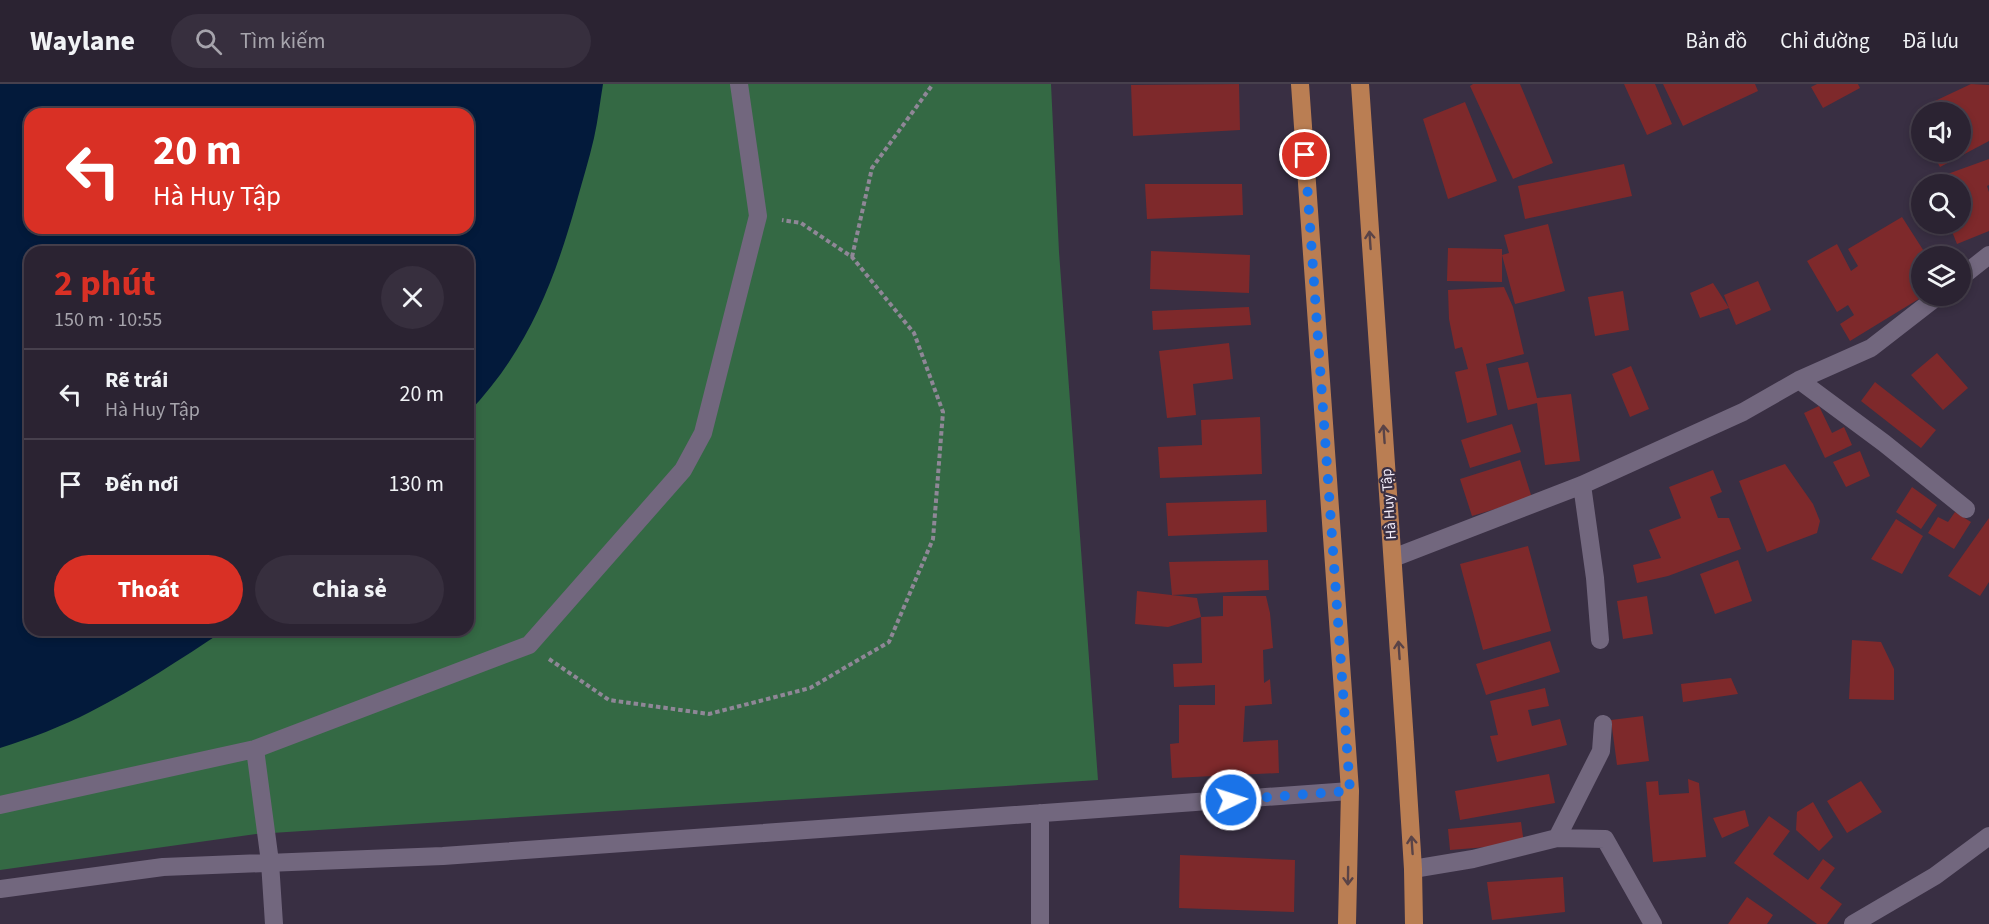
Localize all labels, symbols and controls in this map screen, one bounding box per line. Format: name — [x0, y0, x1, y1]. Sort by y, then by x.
search box — [171, 14, 591, 68]
text: Waylane — [30, 21, 135, 61]
icon: search — [192, 25, 225, 58]
text: Tìm kiếm — [240, 25, 325, 57]
text: Bản đồ — [1685, 26, 1747, 56]
text: Chỉ đường — [1780, 26, 1870, 56]
text: Đã lưu — [1903, 26, 1959, 56]
map controls — [1911, 102, 1971, 306]
button: sound — [1911, 102, 1971, 162]
text: 20 m — [153, 121, 242, 181]
pin — [1279, 129, 1330, 180]
icon: left — [54, 132, 132, 210]
icon: arrive — [1288, 138, 1321, 171]
button: search — [1911, 174, 1971, 234]
text: Hà Huy Tập — [153, 177, 281, 216]
one-way arrow — [1365, 230, 1376, 250]
button: layers — [1911, 246, 1971, 306]
text: 2 phút — [54, 258, 156, 309]
button: close — [381, 266, 444, 329]
text: 150 m · 10:55 — [54, 306, 162, 334]
text: Rẽ trái — [105, 364, 168, 396]
icon: left — [54, 378, 87, 411]
text: 20 m — [399, 378, 444, 410]
text: Hà Huy Tập — [105, 396, 200, 424]
one-way arrow — [1378, 425, 1389, 445]
icon: arrive — [54, 468, 87, 501]
text: Đến nơi — [105, 468, 179, 500]
text: 130 m — [389, 468, 444, 500]
street label: Hà Huy Tập — [1376, 468, 1402, 540]
button: Thoát — [54, 555, 243, 624]
button: Chia sẻ — [255, 555, 444, 624]
one-way arrow — [1393, 641, 1404, 660]
position arrow — [1199, 768, 1263, 832]
one-way arrow — [1406, 835, 1417, 855]
one-way arrow — [1342, 865, 1354, 885]

